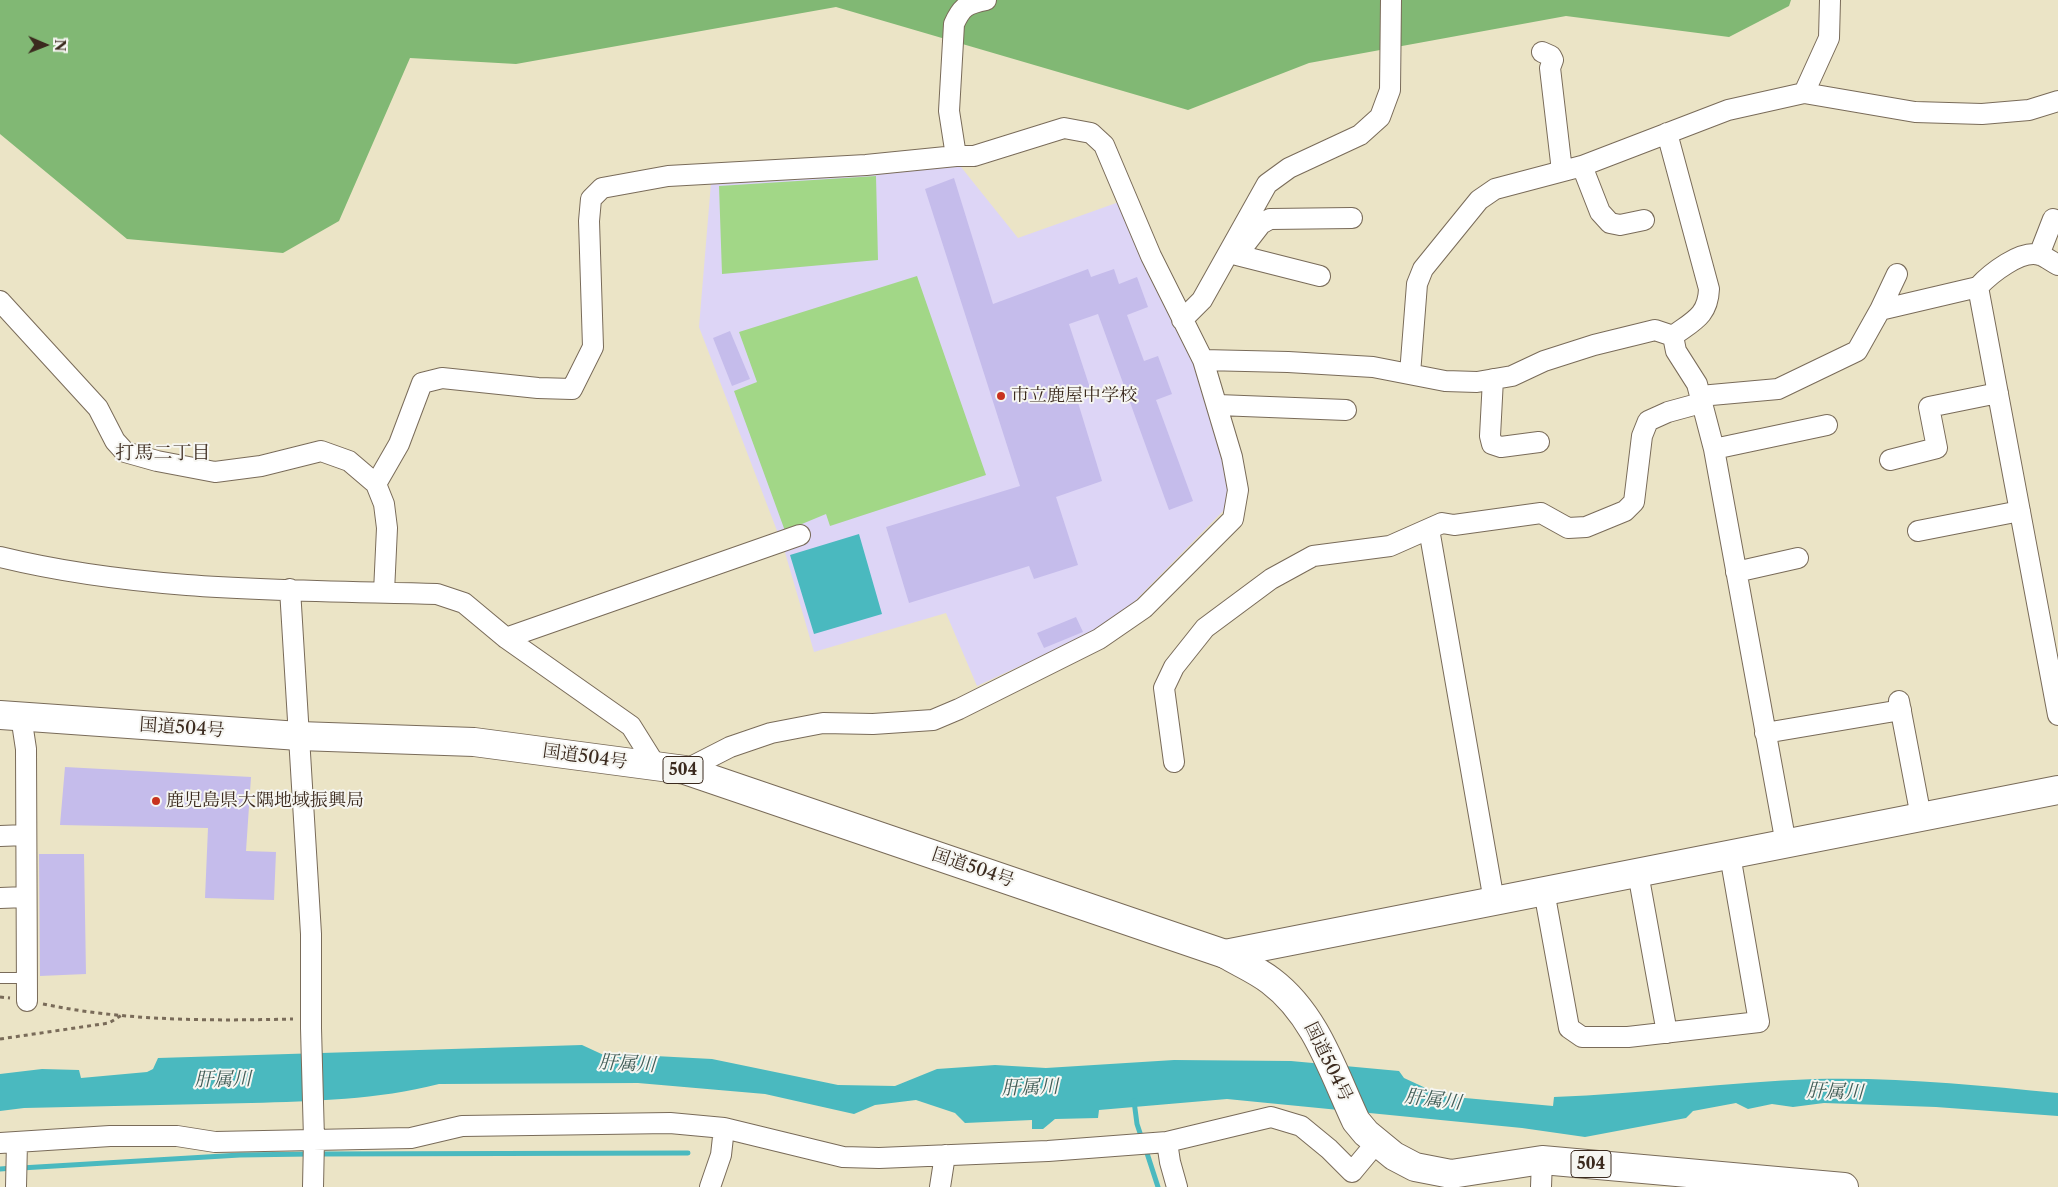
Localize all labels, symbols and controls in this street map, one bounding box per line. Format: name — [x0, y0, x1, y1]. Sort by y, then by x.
north arrow — [20, 20, 70, 70]
text: N — [51, 39, 69, 51]
place label: 市立鹿屋中学校 — [1011, 385, 1137, 407]
marker: 市立鹿屋中学校 — [995, 390, 1007, 402]
district label: 打馬二丁目 — [116, 443, 210, 465]
street label: 国道504号 — [139, 714, 225, 742]
street label: 国道504号 — [541, 740, 629, 774]
road number: 504 — [663, 756, 703, 784]
place label: 鹿児島県大隅地域振興局 — [166, 790, 364, 812]
marker: 鹿児島県大隅地域振興局 — [150, 795, 162, 807]
street label: 国道504号 — [929, 844, 1017, 892]
street label: 国道504号 — [1300, 1019, 1356, 1105]
water label: 肝属川 — [598, 1051, 656, 1077]
water label: 肝属川 — [194, 1068, 252, 1092]
water label: 肝属川 — [1001, 1076, 1059, 1100]
water label: 肝属川 — [1806, 1080, 1864, 1104]
water label: 肝属川 — [1403, 1085, 1463, 1115]
road number: 504 — [1571, 1150, 1611, 1178]

